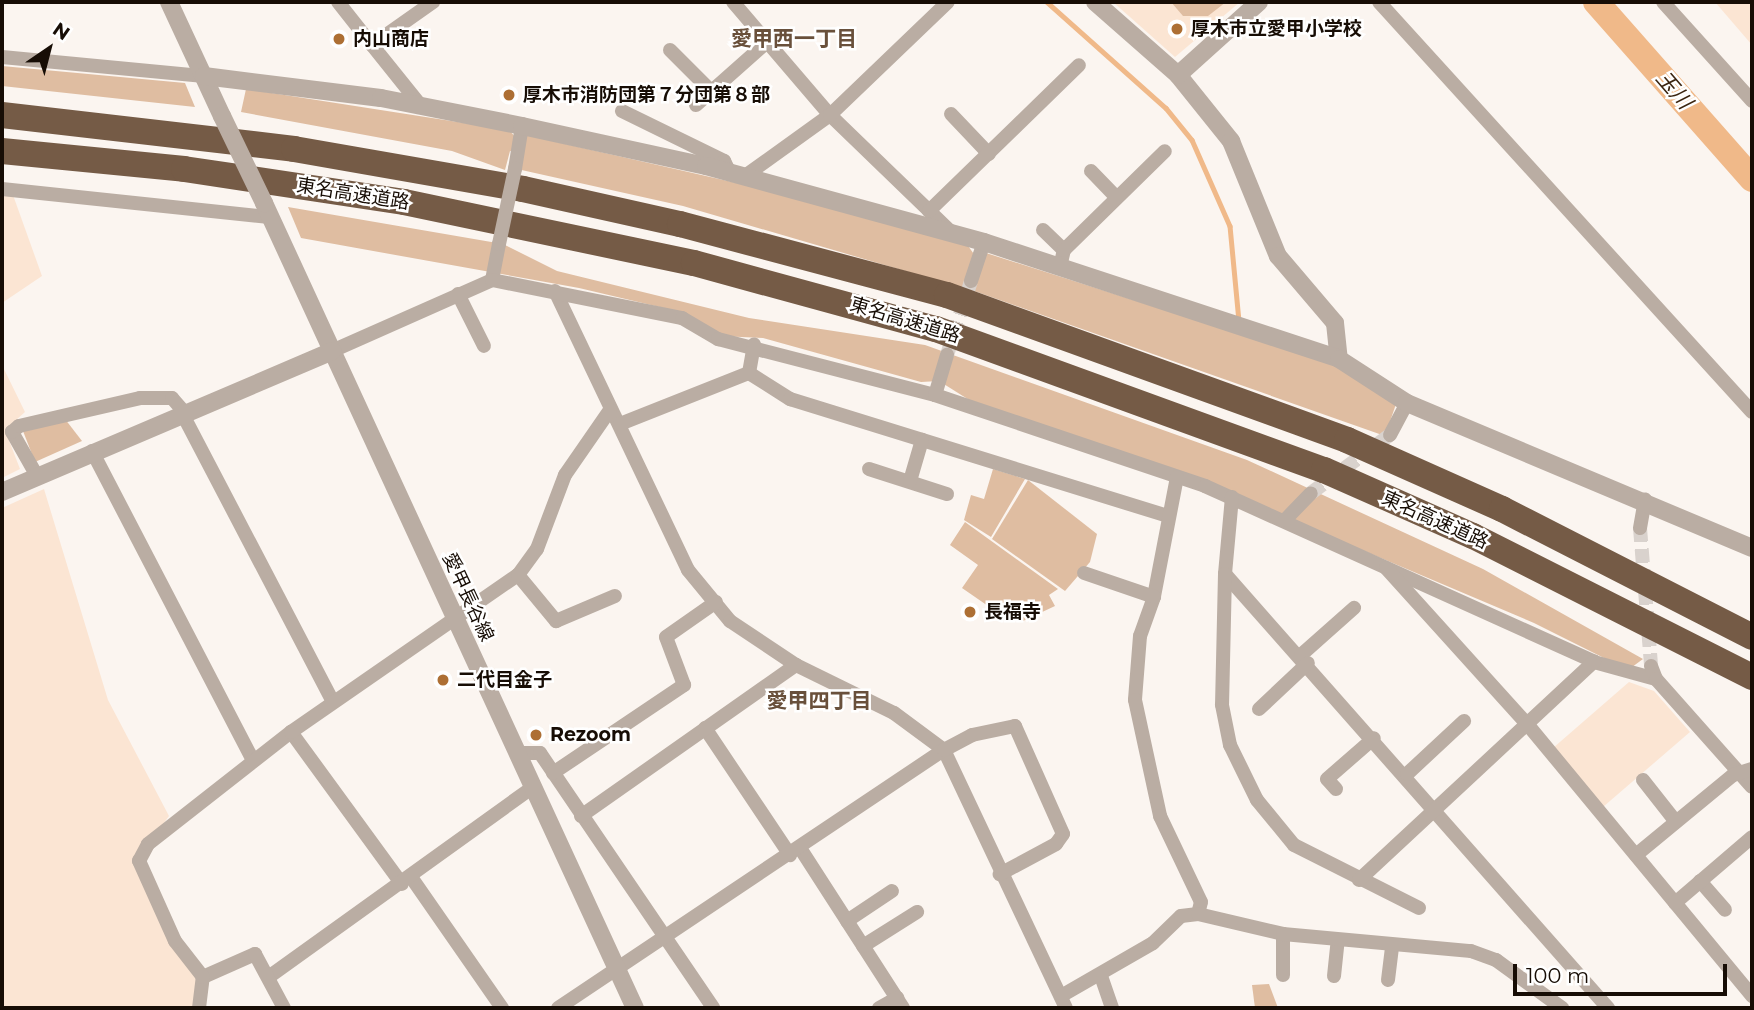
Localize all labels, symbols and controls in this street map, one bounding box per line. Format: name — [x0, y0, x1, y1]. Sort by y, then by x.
north arrow — [14, 14, 84, 84]
text: N — [48, 18, 74, 45]
place label: 厚木市立愛甲小学校 — [1191, 18, 1362, 40]
marker: 厚木市立愛甲小学校 — [1169, 21, 1185, 37]
district label: 愛甲西一丁目 — [731, 26, 857, 52]
place label: 内山商店 — [353, 28, 429, 50]
marker: 内山商店 — [331, 31, 347, 47]
water label: 玉川 — [1651, 66, 1697, 114]
place label: 厚木市消防団第７分団第８部 — [523, 84, 770, 106]
marker: 厚木市消防団第７分団第８部 — [501, 87, 517, 103]
street label: 東名高速道路 — [295, 174, 411, 214]
street label: 東名高速道路 — [847, 292, 963, 348]
street label: 東名高速道路 — [1378, 486, 1492, 554]
street label: 愛甲長谷線 — [438, 549, 498, 645]
place label: 長福寺 — [984, 601, 1041, 623]
marker: 長福寺 — [962, 604, 978, 620]
place label: 二代目金子 — [457, 669, 552, 691]
marker: 二代目金子 — [435, 672, 451, 688]
district label: 愛甲四丁目 — [767, 688, 871, 714]
place label: Rezoom — [550, 724, 631, 746]
marker: Rezoom — [528, 727, 544, 743]
scale bar — [1516, 950, 1730, 994]
text: 100 m — [1526, 963, 1589, 988]

